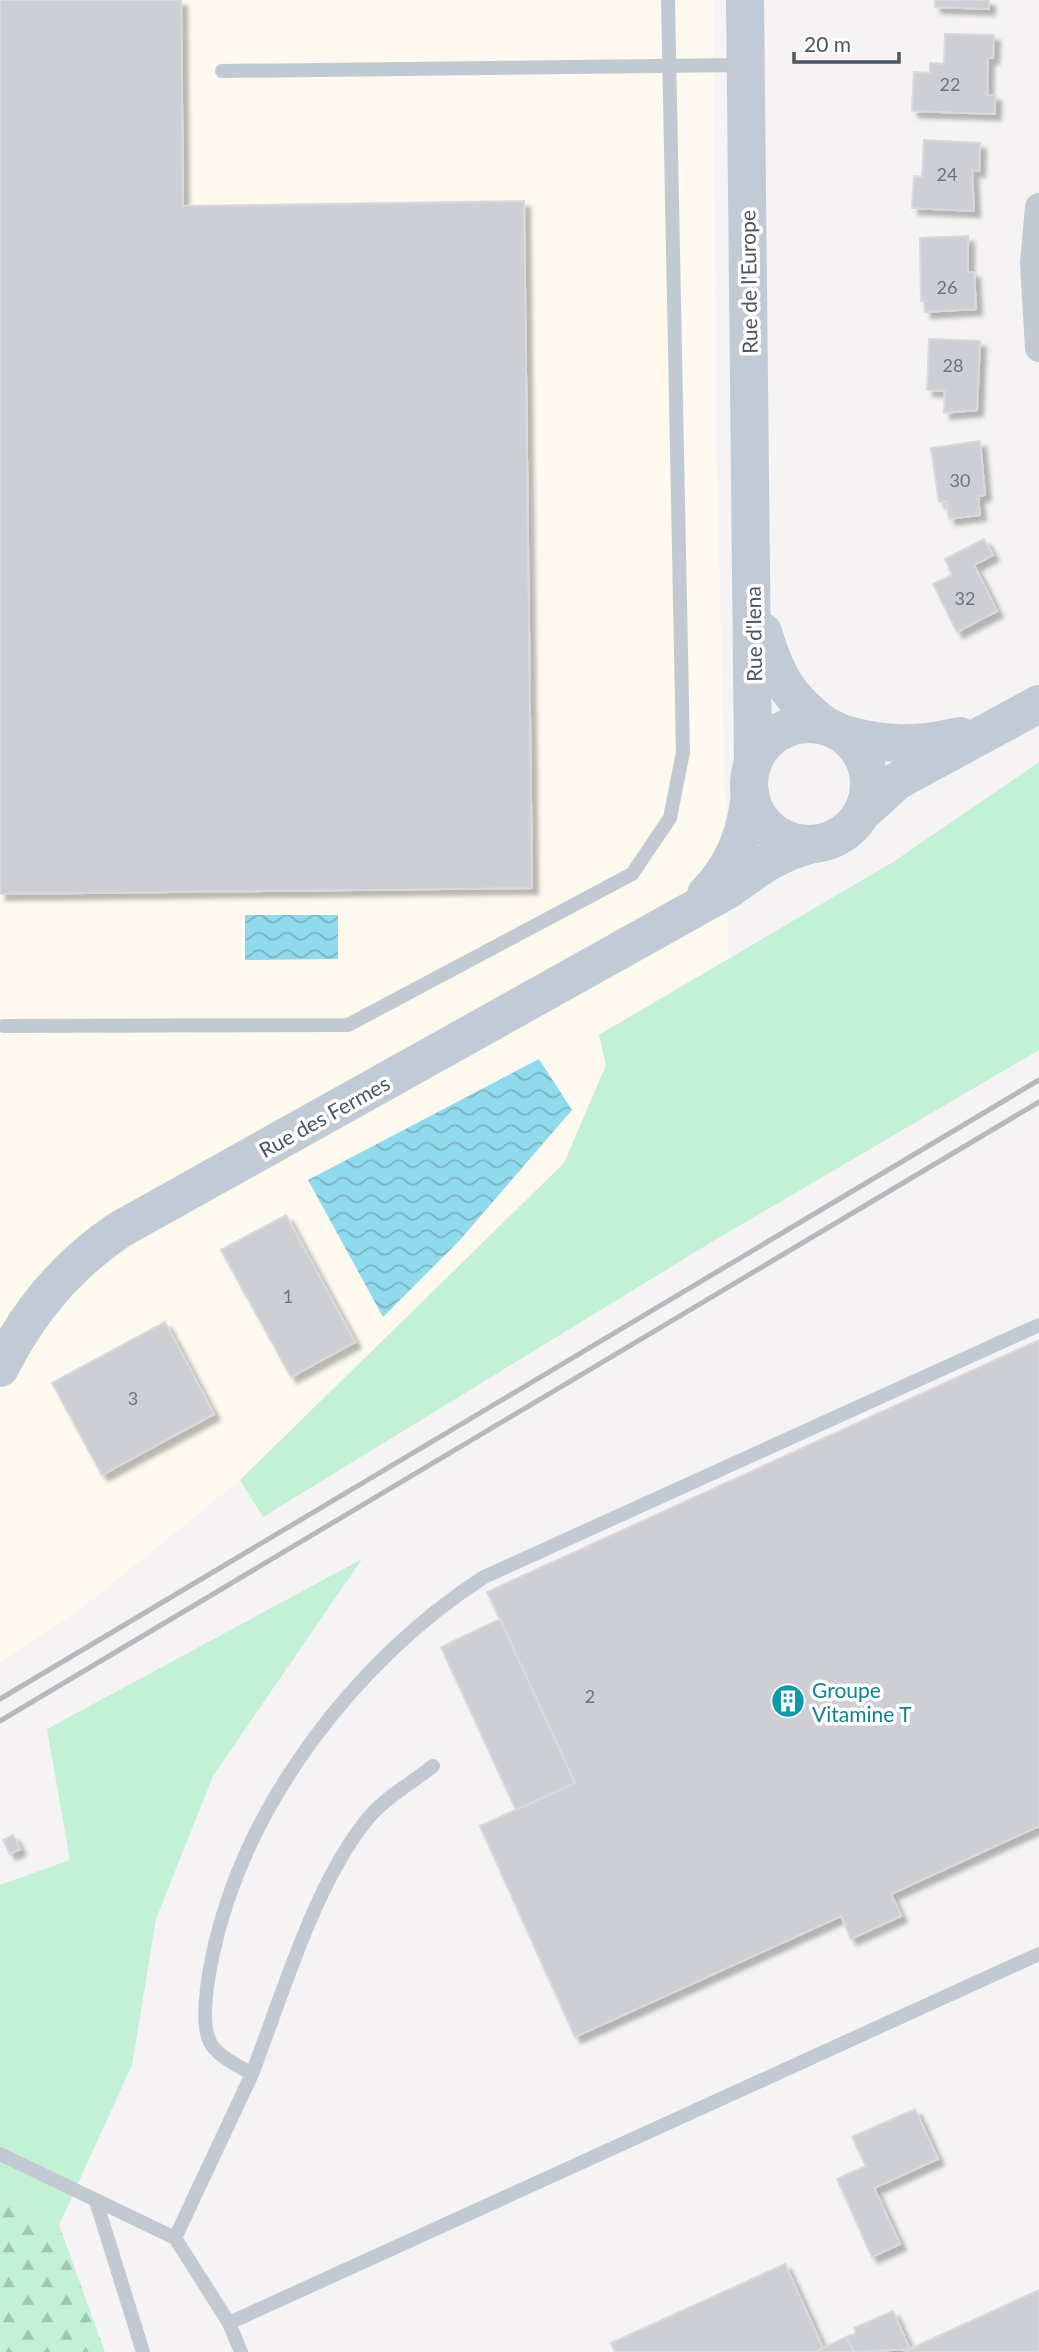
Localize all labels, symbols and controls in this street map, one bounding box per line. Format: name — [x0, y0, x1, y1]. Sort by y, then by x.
scale bar — [794, 21, 899, 65]
text: 20 m — [804, 31, 851, 56]
house number: 22 — [940, 73, 960, 95]
house number: 24 — [937, 163, 957, 185]
street label: Rue de l'Europe — [734, 210, 762, 354]
house number: 26 — [937, 276, 957, 298]
house number: 28 — [943, 354, 963, 376]
house number: 30 — [950, 469, 970, 491]
street label: Rue d'Iena — [740, 586, 766, 682]
house number: 32 — [955, 587, 975, 609]
street label: Rue des Fermes — [254, 1070, 394, 1162]
house number: 1 — [283, 1285, 293, 1307]
house number: 3 — [128, 1387, 138, 1409]
place label: Groupe Vitamine T — [812, 1677, 912, 1726]
building icon: Groupe Vitamine T — [769, 1682, 807, 1720]
house number: 2 — [585, 1685, 595, 1707]

